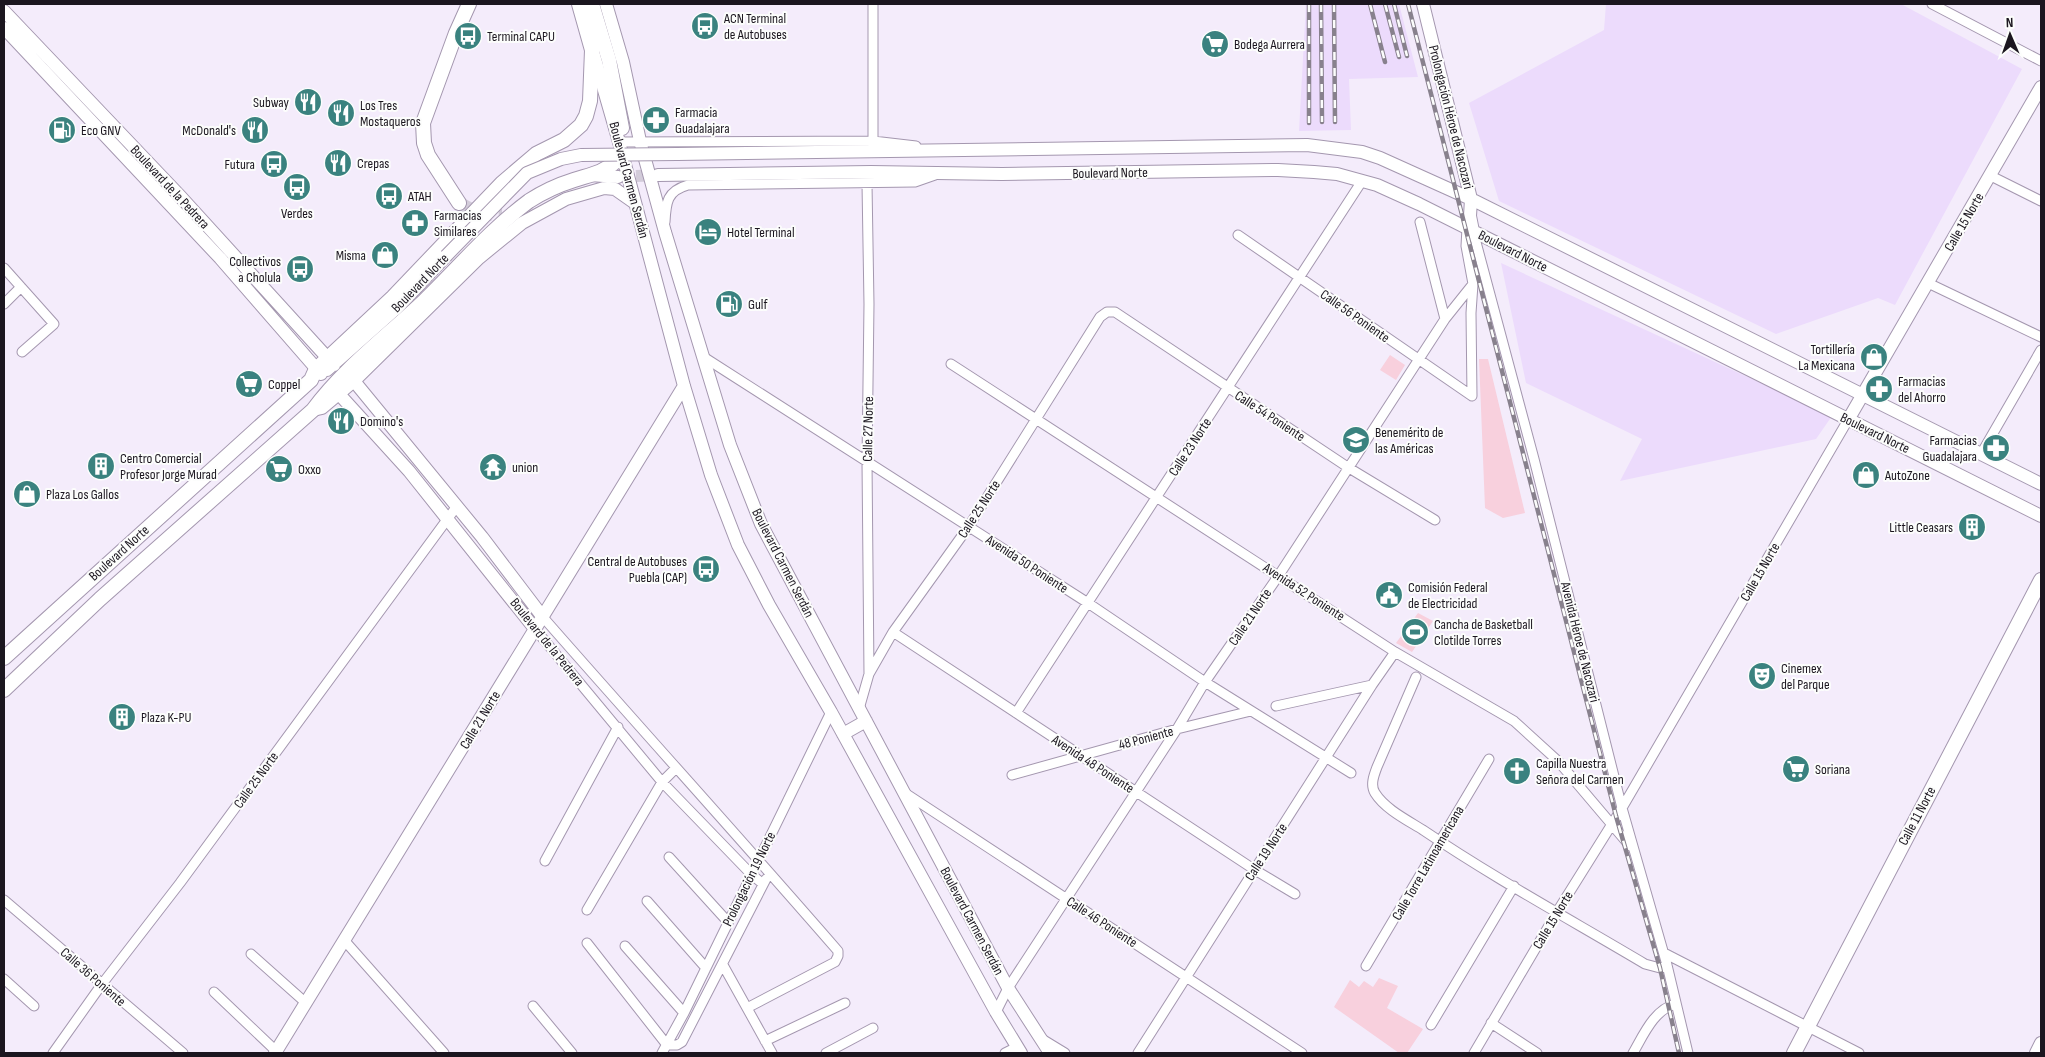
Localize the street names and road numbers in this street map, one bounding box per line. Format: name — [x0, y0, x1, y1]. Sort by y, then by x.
street label: Prolongación Héroe de Nacozari — [1425, 43, 1477, 191]
street label: Boulevard Carmen Serdán — [605, 120, 653, 240]
street label: Boulevard de la Pedrera — [127, 142, 213, 232]
street label: Boulevard Norte — [1072, 164, 1148, 182]
street label: Calle 15 Norte — [1940, 190, 1988, 254]
street label: Boulevard Norte — [1476, 226, 1550, 276]
street label: Boulevard Norte — [388, 250, 452, 316]
street label: Calle 56 Poniente — [1317, 286, 1393, 346]
street label: Calle 54 Poniente — [1232, 387, 1308, 445]
street label: Calle 27 Norte — [859, 396, 877, 462]
street label: Boulevard Norte — [1837, 409, 1913, 457]
street label: Calle 23 Norte — [1165, 415, 1215, 479]
street label: Calle 25 Norte — [954, 477, 1004, 541]
street label: Boulevard Carmen Serdán — [748, 506, 818, 620]
street label: Boulevard Norte — [85, 521, 153, 585]
street label: Avenida 50 Poniente — [982, 531, 1071, 597]
street label: Calle 15 Norte — [1736, 540, 1784, 604]
street label: Avenida 52 Poniente — [1259, 559, 1348, 625]
street label: Avenida Héroe de Nacozari — [1557, 579, 1603, 704]
street label: Calle 21 Norte — [1225, 585, 1275, 649]
street label: Boulevard de la Pedrera — [506, 595, 588, 689]
street label: Calle 21 Norte — [456, 688, 504, 752]
street label: 48 Poniente — [1117, 723, 1175, 753]
street label: Avenida 48 Poniente — [1048, 730, 1137, 797]
street label: Calle 25 Norte — [230, 748, 282, 812]
street label: Calle 11 Norte — [1894, 784, 1940, 848]
street label: Calle Torre Latinoamericana — [1388, 803, 1468, 923]
street label: Calle 19 Norte — [1241, 820, 1291, 884]
street label: Prolongación 19 Norte — [719, 829, 779, 929]
street label: Boulevard Carmen Serdán — [936, 864, 1008, 978]
street label: Calle 15 Norte — [1529, 888, 1577, 952]
street label: Calle 46 Poniente — [1063, 893, 1141, 951]
street label: Calle 36 Poniente — [57, 944, 129, 1010]

